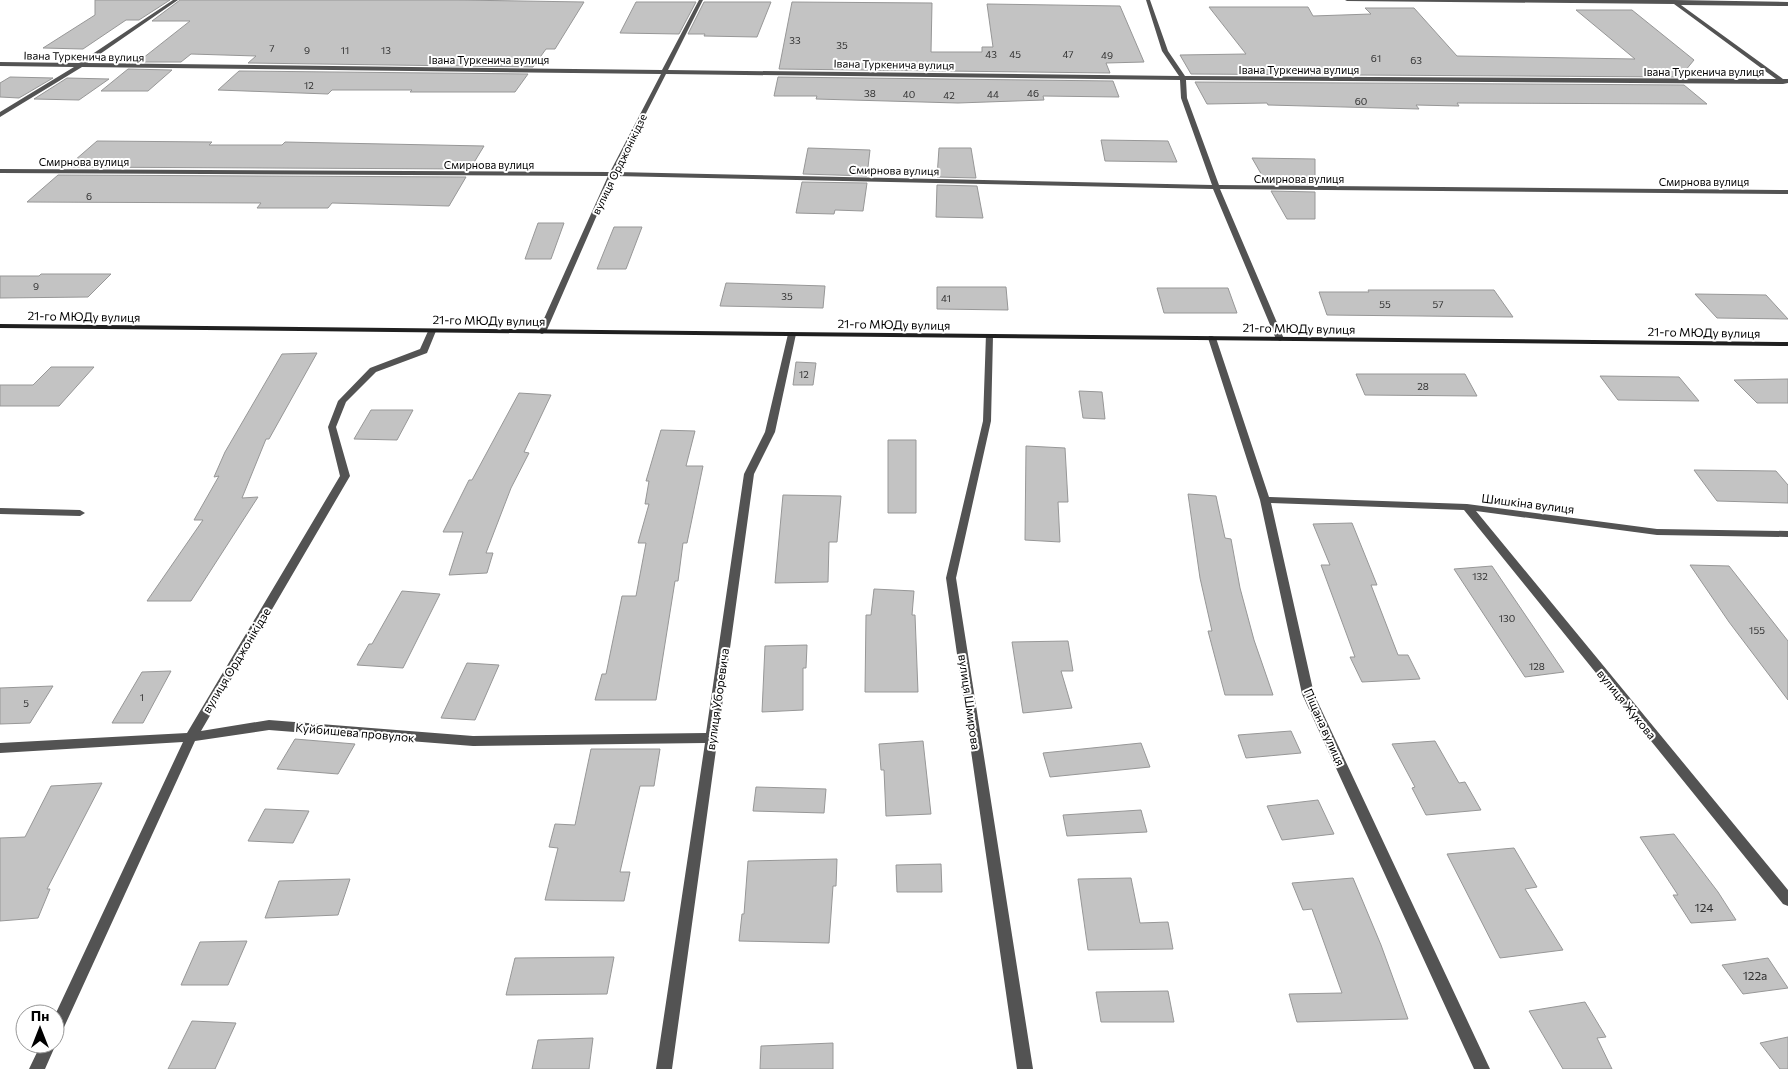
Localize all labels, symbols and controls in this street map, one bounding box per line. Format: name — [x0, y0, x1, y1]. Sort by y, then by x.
house number: 33 — [789, 34, 801, 46]
house number: 35 — [836, 39, 848, 51]
house number: 7 — [269, 42, 275, 54]
house number: 9 — [304, 44, 310, 56]
house number: 11 — [341, 44, 349, 56]
house number: 13 — [381, 44, 391, 56]
street label: Івана Туркенича вулиця — [23, 48, 145, 64]
house number: 43 — [985, 48, 997, 60]
house number: 45 — [1009, 48, 1021, 60]
house number: 47 — [1062, 48, 1074, 60]
house number: 49 — [1101, 49, 1113, 61]
house number: 61 — [1371, 52, 1381, 64]
street label: Івана Туркенича вулиця — [429, 53, 549, 66]
house number: 63 — [1410, 54, 1422, 66]
street label: Івана Туркенича вулиця — [833, 56, 955, 72]
street label: Івана Туркенича вулиця — [1239, 63, 1359, 76]
street label: Івана Туркенича вулиця — [1644, 65, 1764, 78]
house number: 12 — [304, 79, 314, 91]
house number: 38 — [864, 87, 876, 99]
house number: 46 — [1027, 87, 1039, 99]
house number: 40 — [903, 88, 915, 100]
house number: 44 — [987, 88, 999, 100]
house number: 42 — [943, 89, 955, 101]
house number: 60 — [1355, 95, 1367, 107]
street label: вулиця Орджонікідзе — [589, 111, 649, 216]
street label: Смирнова вулиця — [39, 155, 129, 168]
street label: Смирнова вулиця — [444, 158, 534, 171]
street label: Смирнова вулиця — [849, 163, 939, 177]
street label: Смирнова вулиця — [1254, 172, 1344, 185]
street label: Смирнова вулиця — [1659, 175, 1749, 188]
house number: 6 — [86, 190, 92, 202]
house number: 9 — [33, 280, 39, 292]
house number: 35 — [781, 290, 793, 302]
house number: 41 — [941, 292, 951, 304]
house number: 55 — [1379, 298, 1391, 310]
house number: 57 — [1432, 298, 1444, 310]
street label: 21-го МЮДу вулиця — [27, 308, 141, 324]
street label: 21-го МЮДу вулиця — [432, 312, 546, 328]
street label: 21-го МЮДу вулиця — [837, 316, 951, 332]
street label: 21-го МЮДу вулиця — [1242, 320, 1356, 336]
street label: 21-го МЮДу вулиця — [1647, 324, 1761, 340]
house number: 12 — [799, 368, 809, 380]
house number: 28 — [1417, 380, 1429, 392]
street label: Шишкіна вулиця — [1481, 490, 1575, 516]
house number: 132 — [1472, 570, 1488, 582]
street label: вулиця Орджонікідзе — [199, 605, 273, 715]
house number: 130 — [1499, 612, 1515, 624]
house number: 155 — [1749, 624, 1765, 636]
street label: вулиця Уборевича — [703, 647, 731, 751]
street label: вулиця Шмирова — [956, 653, 984, 751]
house number: 128 — [1529, 660, 1545, 672]
street label: вулиця Жукова — [1595, 666, 1659, 742]
street label: Піщана вулиця — [1302, 686, 1348, 768]
house number: 1 — [140, 691, 144, 703]
house number: 5 — [23, 697, 29, 709]
street label: Куйбишева провулок — [295, 720, 416, 744]
house number: 124 — [1695, 900, 1713, 914]
house number: 122а — [1743, 968, 1767, 982]
north arrow — [15, 1004, 65, 1054]
text: Пн — [31, 1007, 49, 1024]

